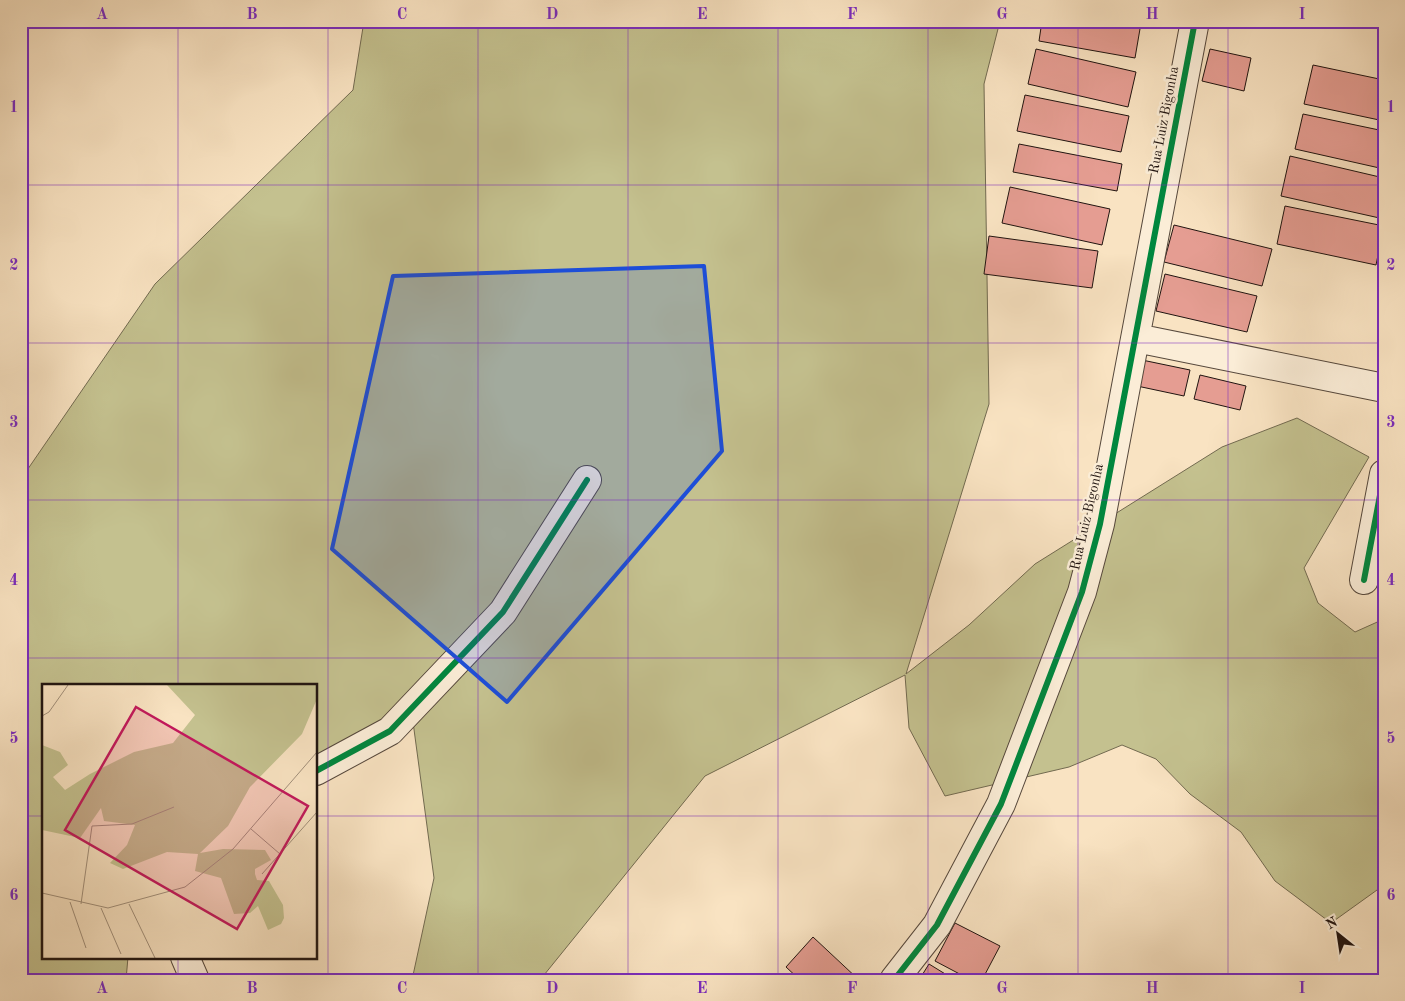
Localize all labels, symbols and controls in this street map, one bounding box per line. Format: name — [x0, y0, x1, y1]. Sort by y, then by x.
text: A — [96, 7, 108, 23]
text: B — [246, 7, 258, 23]
text: C — [397, 7, 407, 23]
text: D — [546, 7, 558, 23]
text: E — [696, 7, 708, 23]
text: F — [847, 7, 858, 23]
text: G — [996, 7, 1008, 23]
text: H — [1145, 7, 1159, 23]
text: I — [1298, 7, 1306, 23]
street label: Rua Luiz Bigonha — [1147, 65, 1181, 175]
text: 1 — [9, 100, 19, 116]
text: 1 — [1386, 100, 1396, 116]
text: 2 — [9, 258, 19, 274]
text: 2 — [1386, 258, 1396, 274]
text: 3 — [9, 415, 19, 431]
text: 3 — [1386, 415, 1396, 431]
street label: Rua Luiz Bigonha — [1068, 462, 1106, 572]
text: 4 — [9, 573, 19, 589]
text: 4 — [1386, 573, 1396, 589]
inset map — [42, 684, 318, 958]
text: 5 — [9, 731, 19, 747]
text: 5 — [1386, 731, 1396, 747]
text: 6 — [9, 888, 19, 904]
text: 6 — [1386, 888, 1396, 904]
north arrow — [1312, 908, 1362, 958]
text: N — [1324, 915, 1340, 932]
text: A — [96, 981, 108, 997]
text: B — [246, 981, 258, 997]
text: C — [397, 981, 407, 997]
text: D — [546, 981, 558, 997]
text: E — [696, 981, 708, 997]
text: F — [847, 981, 858, 997]
text: G — [996, 981, 1008, 997]
text: H — [1145, 981, 1159, 997]
text: I — [1298, 981, 1306, 997]

